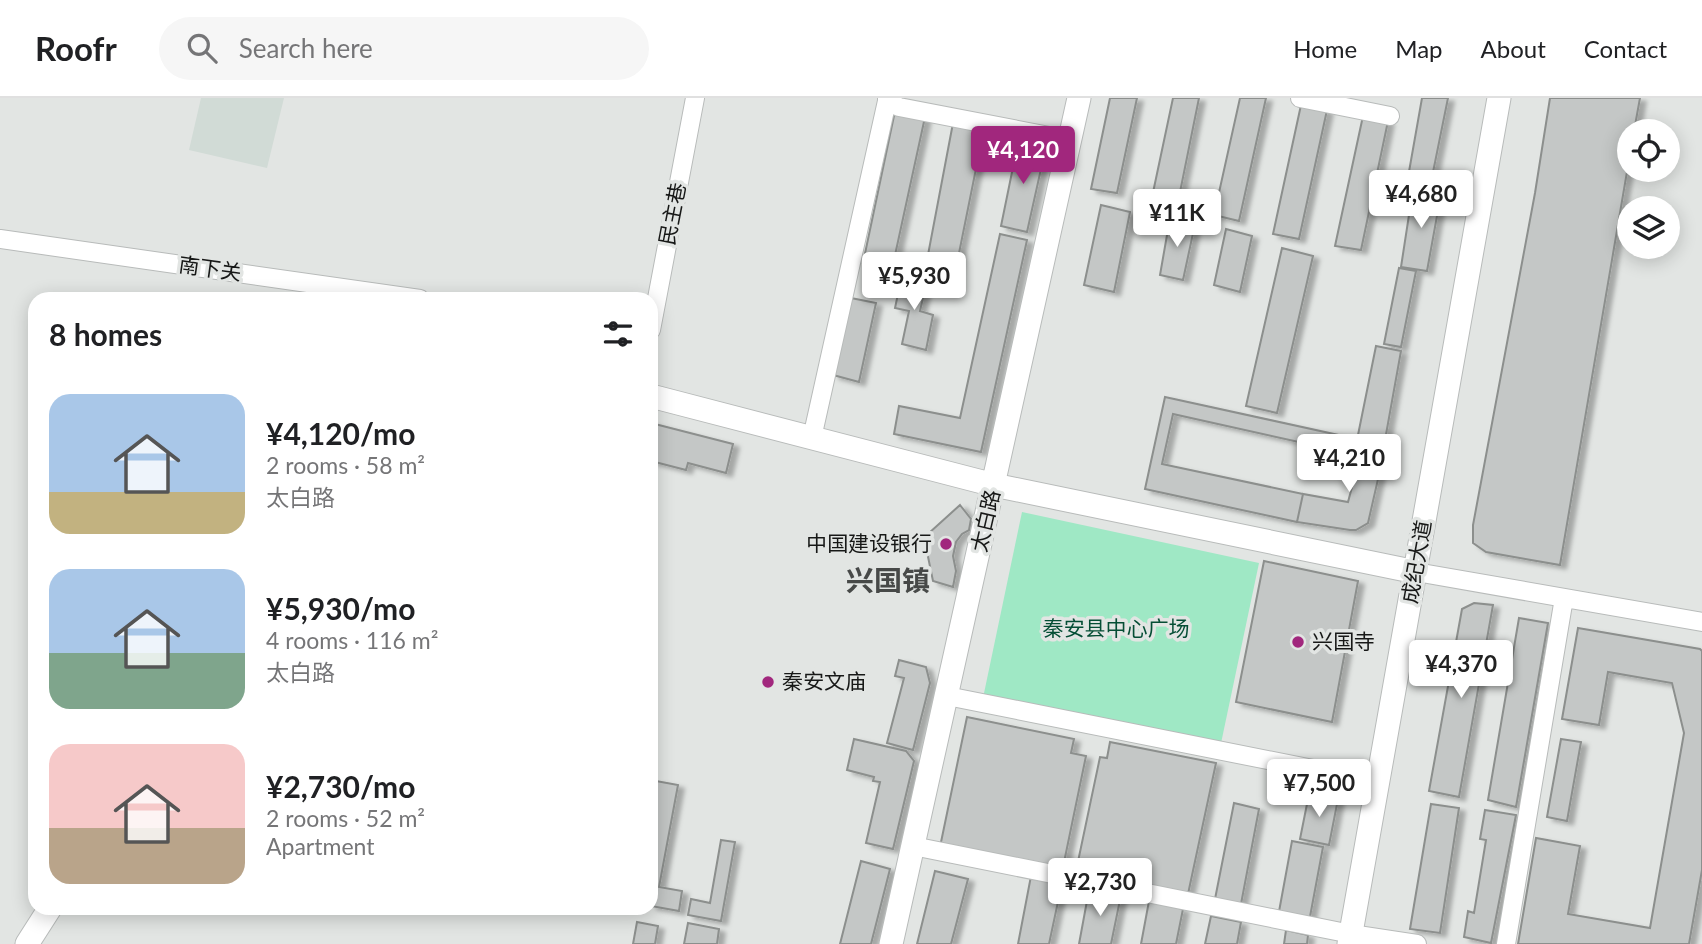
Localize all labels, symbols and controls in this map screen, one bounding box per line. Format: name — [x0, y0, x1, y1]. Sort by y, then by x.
search box — [159, 17, 649, 80]
text: Roofr — [35, 28, 117, 68]
icon: search — [183, 29, 221, 67]
text: Search here — [239, 32, 373, 64]
text: Home — [1293, 34, 1357, 63]
text: Map — [1395, 34, 1443, 63]
text: About — [1481, 34, 1546, 63]
text: Contact — [1584, 34, 1667, 63]
map controls — [1617, 119, 1680, 259]
button: locate — [1617, 119, 1680, 182]
pin: ¥4,120 — [966, 126, 1080, 186]
text: ¥4,120 — [987, 135, 1059, 163]
pin: ¥4,680 — [1364, 170, 1478, 230]
text: ¥4,680 — [1385, 179, 1457, 207]
street label: 民主巷 — [653, 180, 690, 247]
pin: ¥11K — [1136, 190, 1218, 249]
button: layers — [1617, 196, 1680, 259]
text: ¥11K — [1149, 198, 1205, 226]
street label: 南下关 — [177, 251, 243, 284]
pin: ¥5,930 — [857, 252, 971, 312]
text: ¥5,930 — [878, 261, 950, 289]
icon: filters — [599, 315, 637, 353]
text: 8 homes — [49, 316, 162, 352]
text: ¥4,120/mo — [266, 415, 415, 451]
icon: home — [105, 422, 189, 506]
pin: ¥4,210 — [1292, 434, 1406, 494]
text: ¥4,210 — [1313, 443, 1385, 471]
text: 2 rooms · 58 m² — [266, 451, 425, 479]
text: 太白路 — [266, 483, 335, 511]
street label: 太白路 — [965, 487, 1004, 554]
street label: 成纪大道 — [1396, 518, 1435, 605]
place label: 中国建设银行 — [806, 530, 932, 555]
marker: 中国建设银行 — [938, 536, 954, 552]
district label: 兴国镇 — [846, 563, 930, 597]
text: ¥5,930/mo — [266, 590, 415, 626]
icon: home — [105, 597, 189, 681]
park label: 秦安县中心广场 — [1043, 615, 1190, 640]
text: 4 rooms · 116 m² — [266, 626, 438, 654]
place label: 兴国寺 — [1312, 628, 1375, 653]
marker: 兴国寺 — [1290, 634, 1306, 650]
pin: ¥4,370 — [1404, 640, 1518, 700]
text: ¥4,370 — [1425, 649, 1497, 677]
text: 太白路 — [266, 658, 335, 686]
place label: 秦安文庙 — [782, 668, 866, 693]
marker: 秦安文庙 — [760, 674, 776, 690]
pin: ¥7,500 — [1262, 760, 1376, 819]
text: ¥2,730/mo — [266, 768, 415, 804]
text: ¥7,500 — [1283, 768, 1355, 796]
icon: home — [105, 772, 189, 856]
text: 2 rooms · 52 m² — [266, 804, 425, 832]
text: Apartment — [266, 832, 374, 860]
pin: ¥2,730 — [1043, 858, 1157, 918]
text: ¥2,730 — [1064, 867, 1136, 895]

